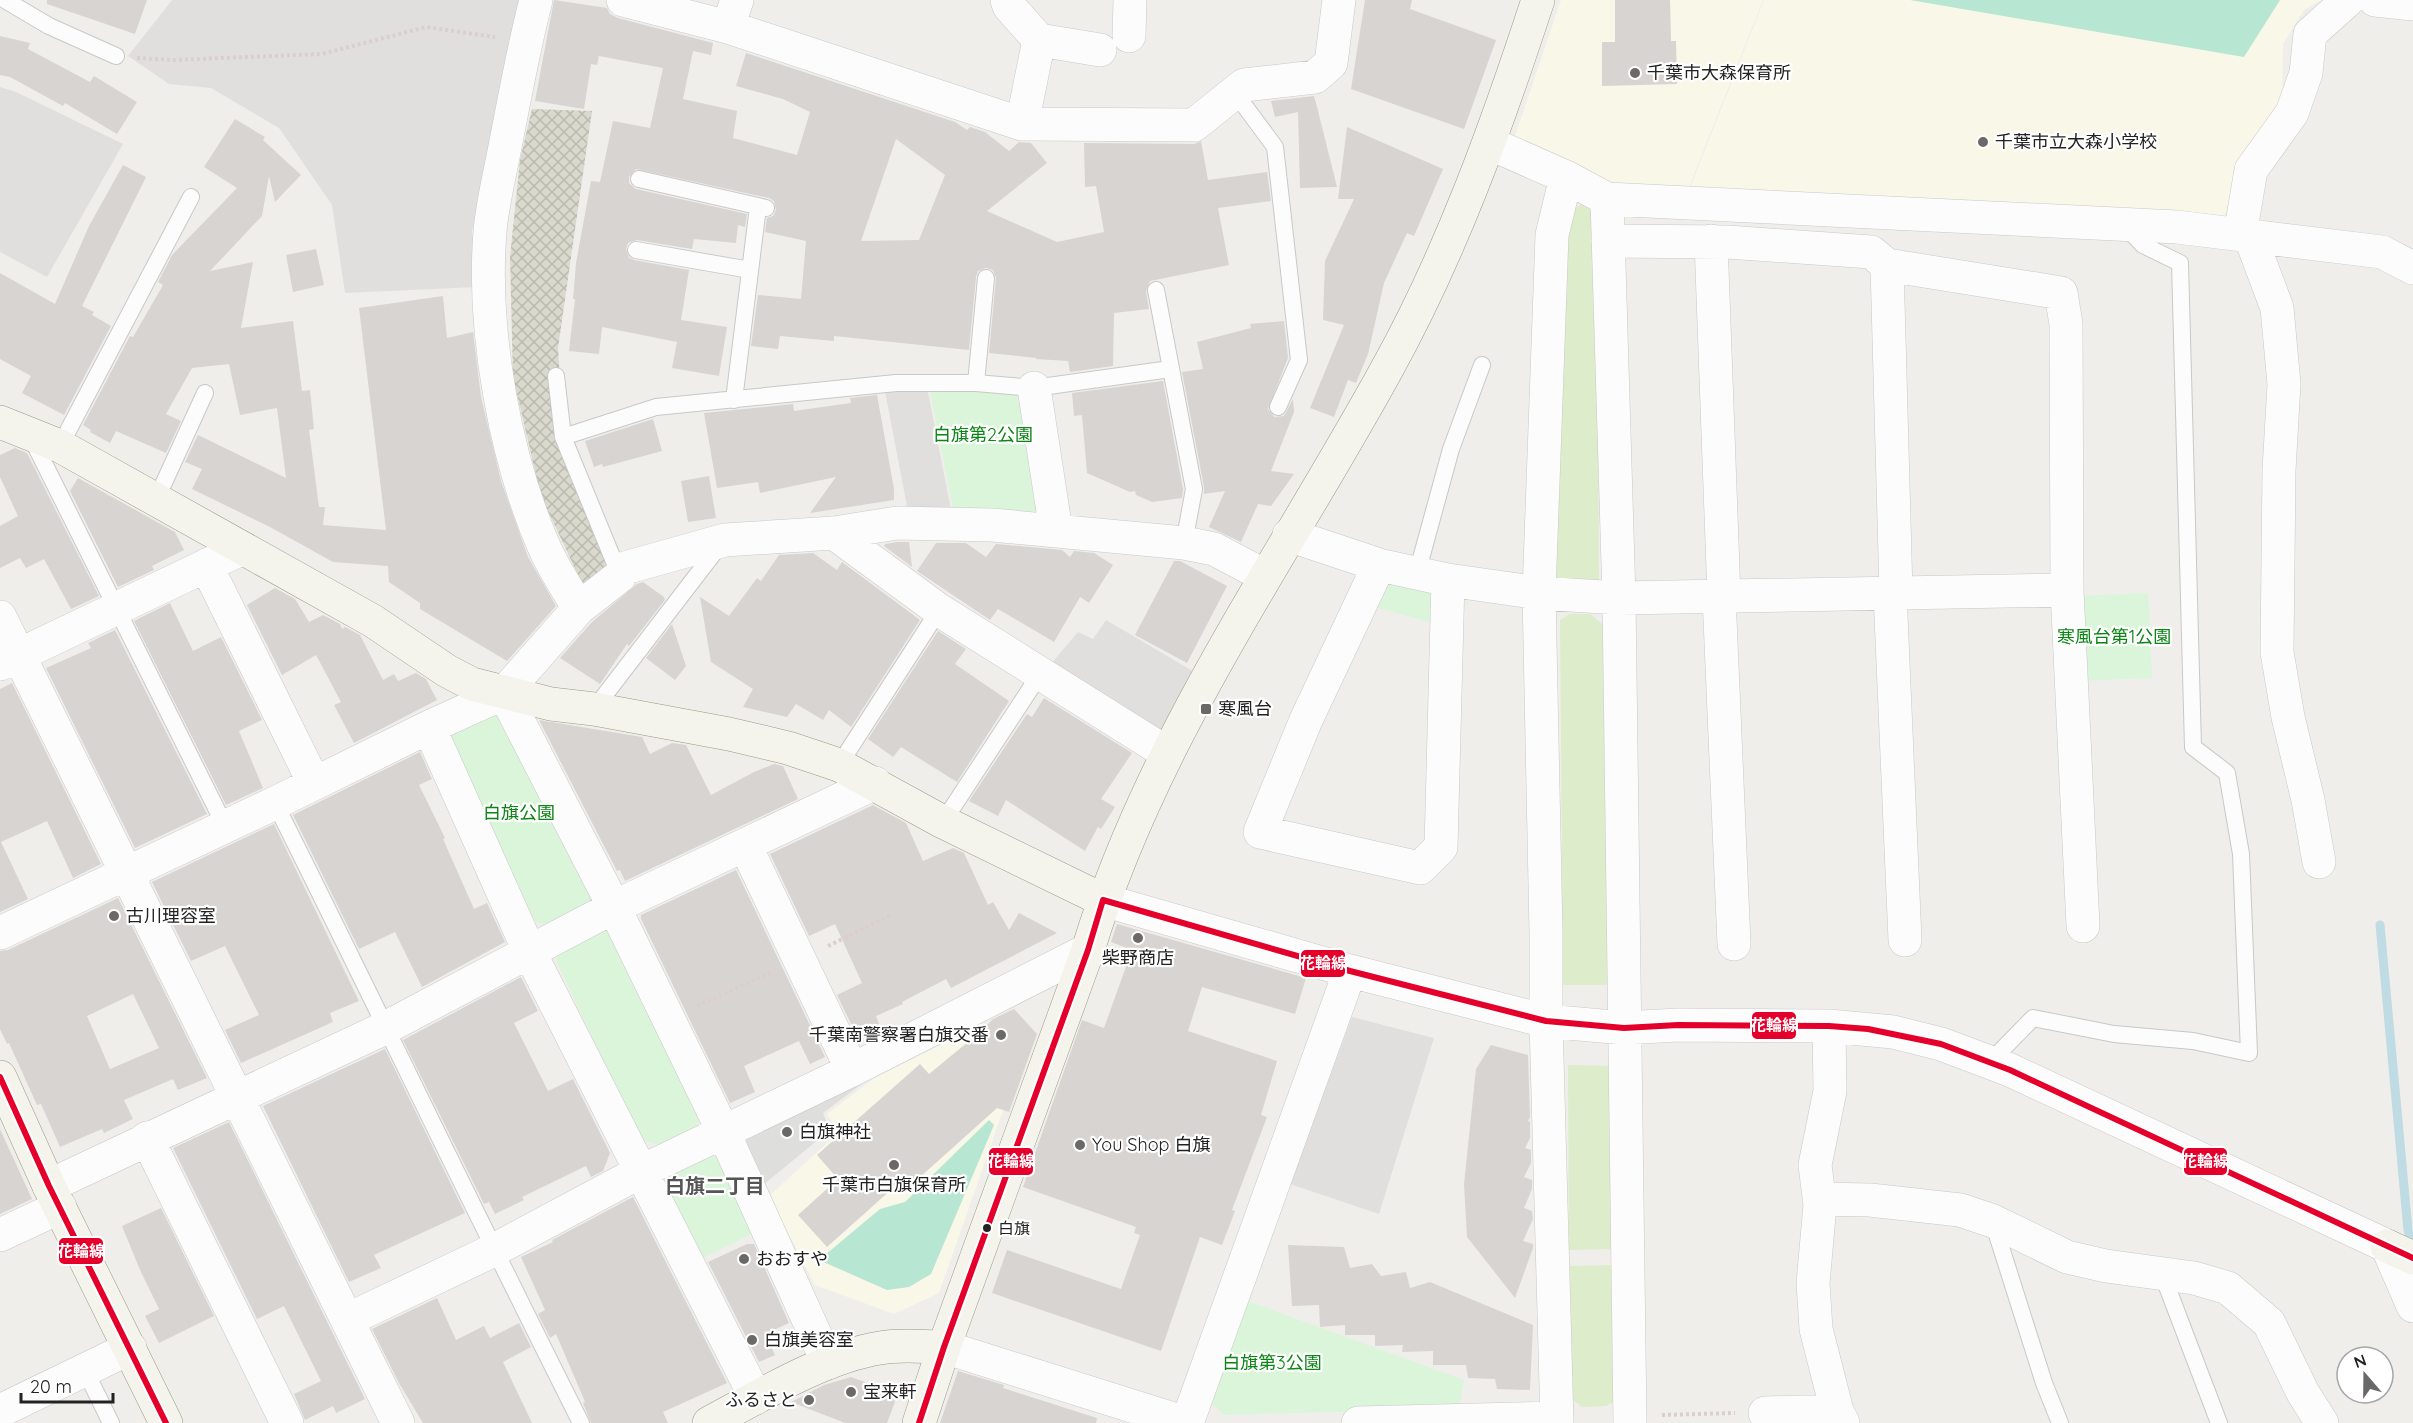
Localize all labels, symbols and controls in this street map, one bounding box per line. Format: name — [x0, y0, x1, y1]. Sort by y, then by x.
place label: 千葉市大森保育所 — [1647, 61, 1791, 84]
marker: 千葉市大森保育所 — [1628, 66, 1642, 80]
place label: 千葉市立大森小学校 — [1995, 130, 2157, 153]
marker: 千葉市立大森小学校 — [1976, 135, 1990, 149]
park label: 白旗第2公園 — [933, 423, 1033, 446]
park label: 寒風台第1公園 — [2057, 625, 2171, 648]
place label: 寒風台 — [1218, 697, 1272, 720]
marker: 寒風台 — [1199, 702, 1213, 716]
park label: 白旗公園 — [483, 801, 555, 824]
place label: 古川理容室 — [126, 904, 216, 927]
marker: 古川理容室 — [107, 909, 121, 923]
marker: 柴野商店 — [1131, 931, 1145, 945]
place label: 柴野商店 — [1102, 946, 1174, 969]
line badge: 花輪線 — [1300, 949, 1346, 978]
text: 花輪線 — [1299, 953, 1347, 973]
line badge: 花輪線 — [1751, 1011, 1797, 1040]
text: 花輪線 — [1750, 1015, 1798, 1035]
place label: 千葉南警察署白旗交番 — [809, 1023, 989, 1046]
marker: 千葉南警察署白旗交番 — [994, 1028, 1008, 1042]
place label: 白旗神社 — [799, 1120, 871, 1143]
marker: 白旗神社 — [780, 1125, 794, 1139]
place label: You Shop 白旗 — [1092, 1133, 1210, 1156]
marker: You Shop 白旗 — [1073, 1138, 1087, 1152]
line badge: 花輪線 — [988, 1147, 1034, 1176]
line badge: 花輪線 — [2183, 1147, 2228, 1176]
text: 花輪線 — [987, 1151, 1035, 1171]
text: 花輪線 — [2181, 1151, 2229, 1171]
marker: 千葉市白旗保育所 — [887, 1158, 901, 1172]
district label: 白旗二丁目 — [665, 1173, 765, 1198]
place label: 千葉市白旗保育所 — [822, 1173, 966, 1196]
place label: 白旗 — [998, 1218, 1030, 1238]
marker: 白旗 — [981, 1222, 993, 1234]
line badge: 花輪線 — [58, 1237, 104, 1265]
text: 花輪線 — [57, 1241, 105, 1261]
place label: おおすや — [756, 1247, 828, 1270]
marker: おおすや — [737, 1252, 751, 1266]
place label: 白旗美容室 — [764, 1328, 854, 1351]
marker: 白旗美容室 — [745, 1333, 759, 1347]
north arrow — [2335, 1345, 2395, 1405]
text: N — [2351, 1349, 2369, 1372]
park label: 白旗第3公園 — [1222, 1351, 1322, 1374]
scale bar — [21, 1366, 112, 1404]
text: 20 m — [30, 1375, 72, 1398]
place label: 宝来軒 — [863, 1380, 917, 1403]
marker: 宝来軒 — [844, 1385, 858, 1399]
place label: ふるさと — [725, 1388, 797, 1411]
marker: ふるさと — [802, 1393, 816, 1407]

